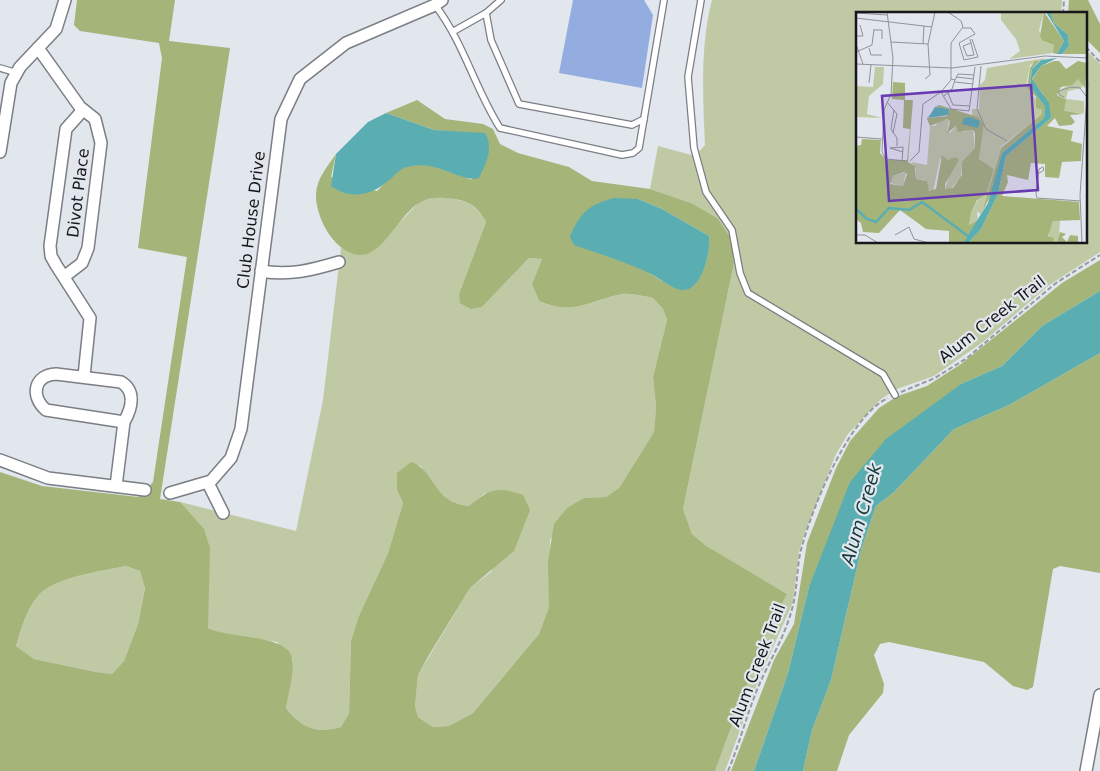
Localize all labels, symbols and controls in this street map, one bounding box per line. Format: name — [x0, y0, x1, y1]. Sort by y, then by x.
inset map — [856, 12, 1088, 244]
street label: Divot Place — [63, 147, 93, 239]
street label: Club House Drive — [233, 150, 269, 290]
street label: Alum Creek Trail — [935, 271, 1049, 367]
water label: Alum Creek — [836, 459, 886, 568]
street label: Alum Creek Trail — [725, 601, 789, 729]

